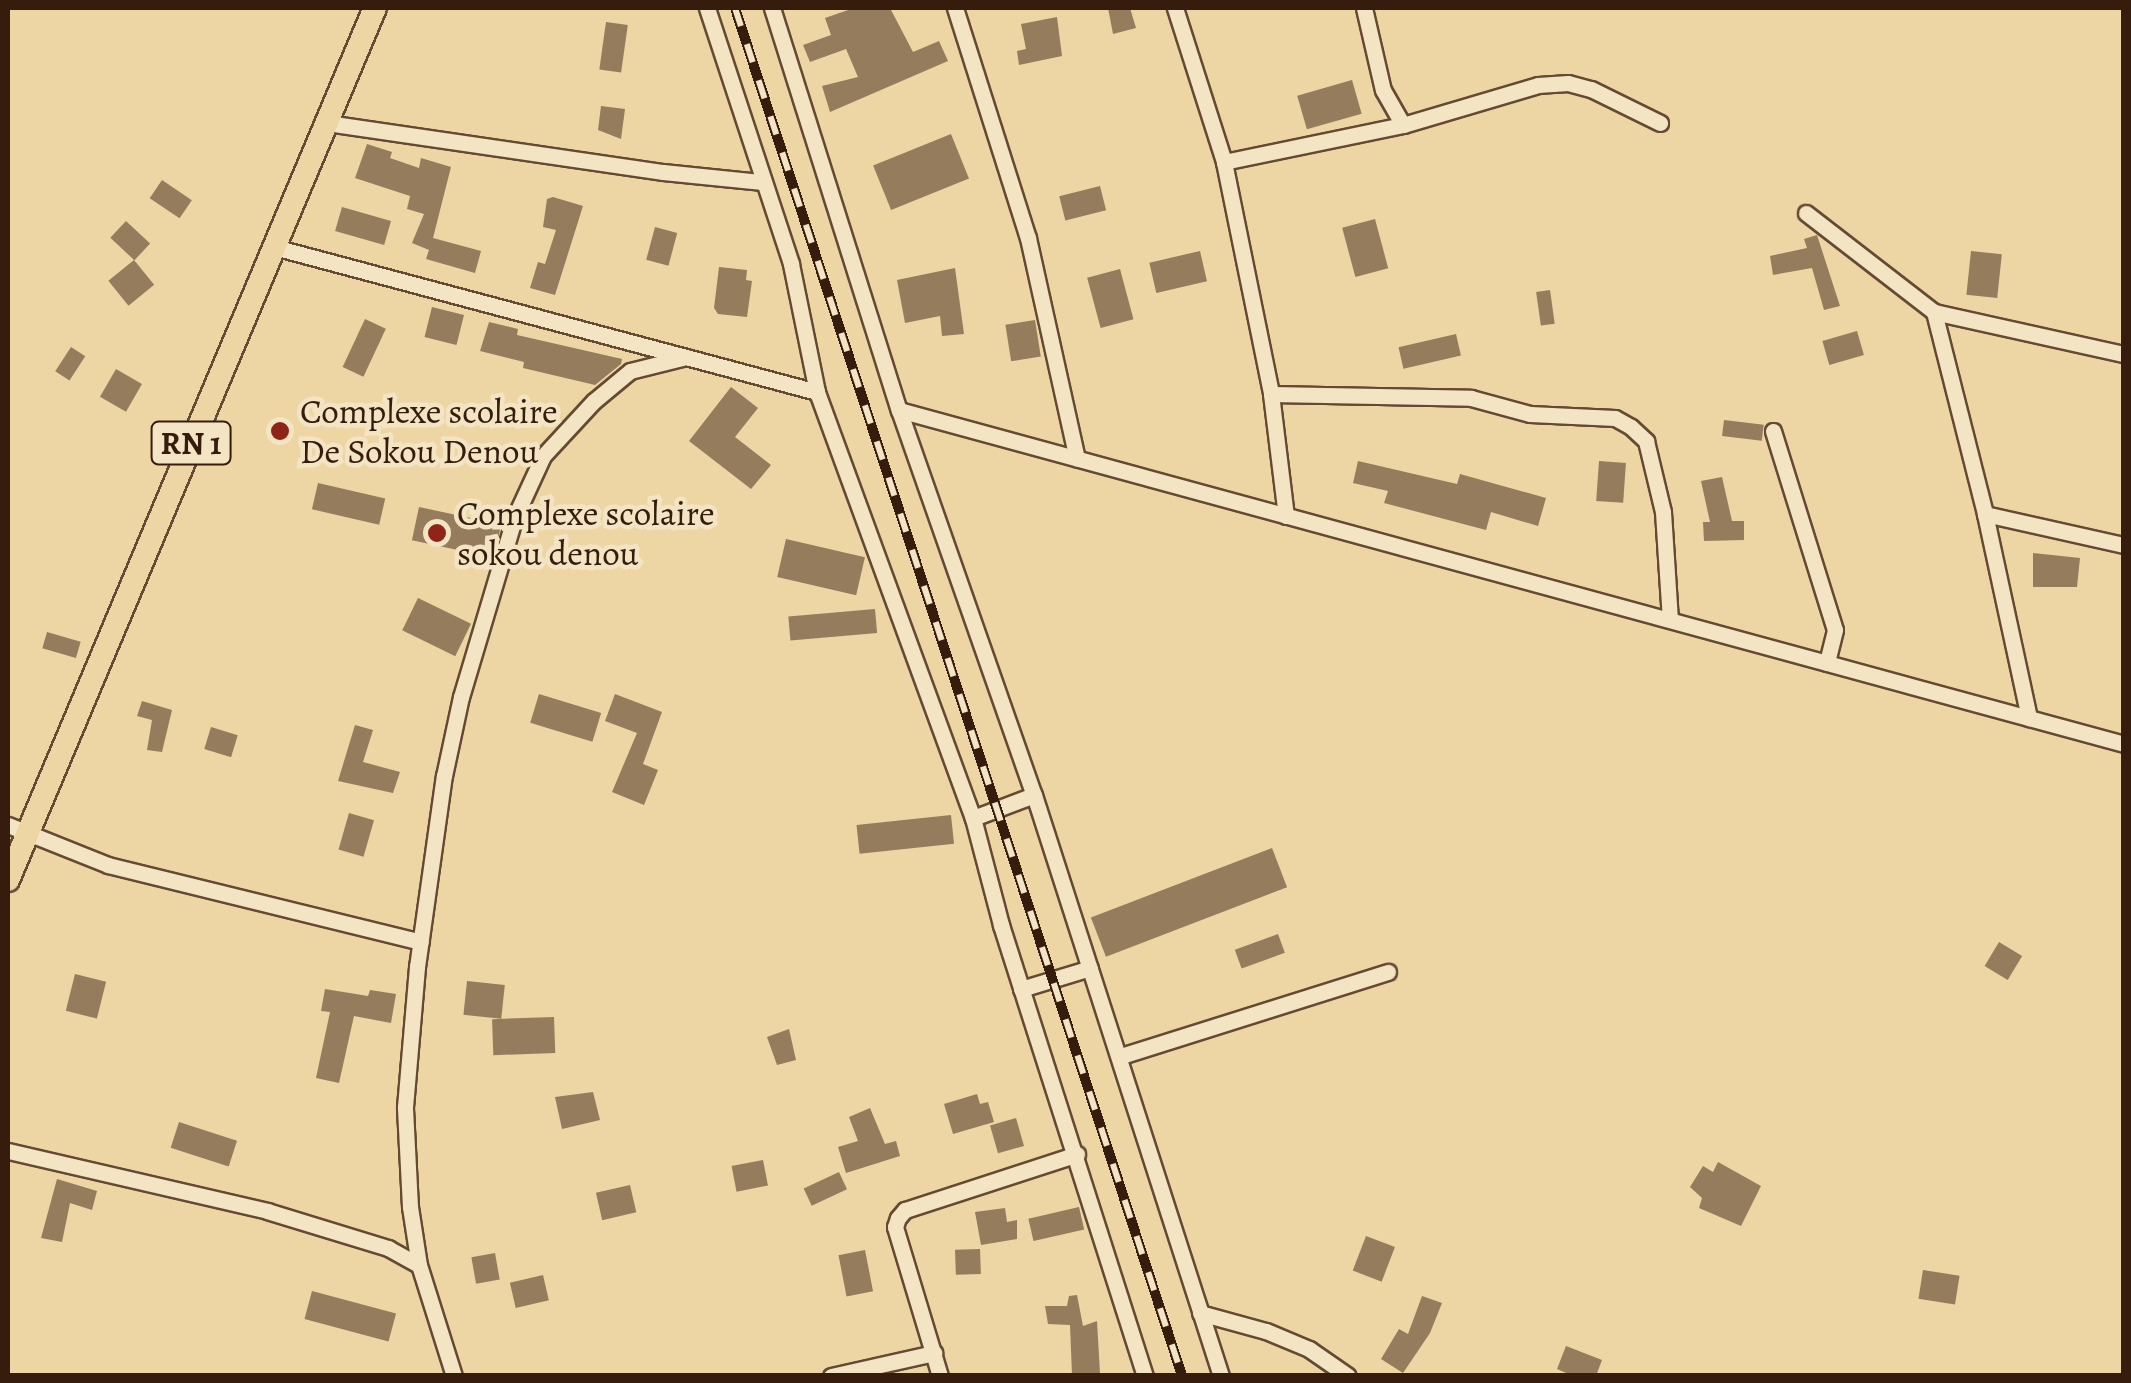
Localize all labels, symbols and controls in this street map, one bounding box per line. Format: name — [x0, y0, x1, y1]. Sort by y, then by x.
place label: Complexe scolaire De Sokou Denou — [300, 390, 558, 472]
road number: RN 1 — [148, 416, 234, 470]
marker: Complexe scolaire De Sokou Denou — [269, 420, 291, 442]
place label: Complexe scolaire sokou denou — [457, 492, 715, 574]
marker: Complexe scolaire sokou denou — [426, 522, 448, 544]

